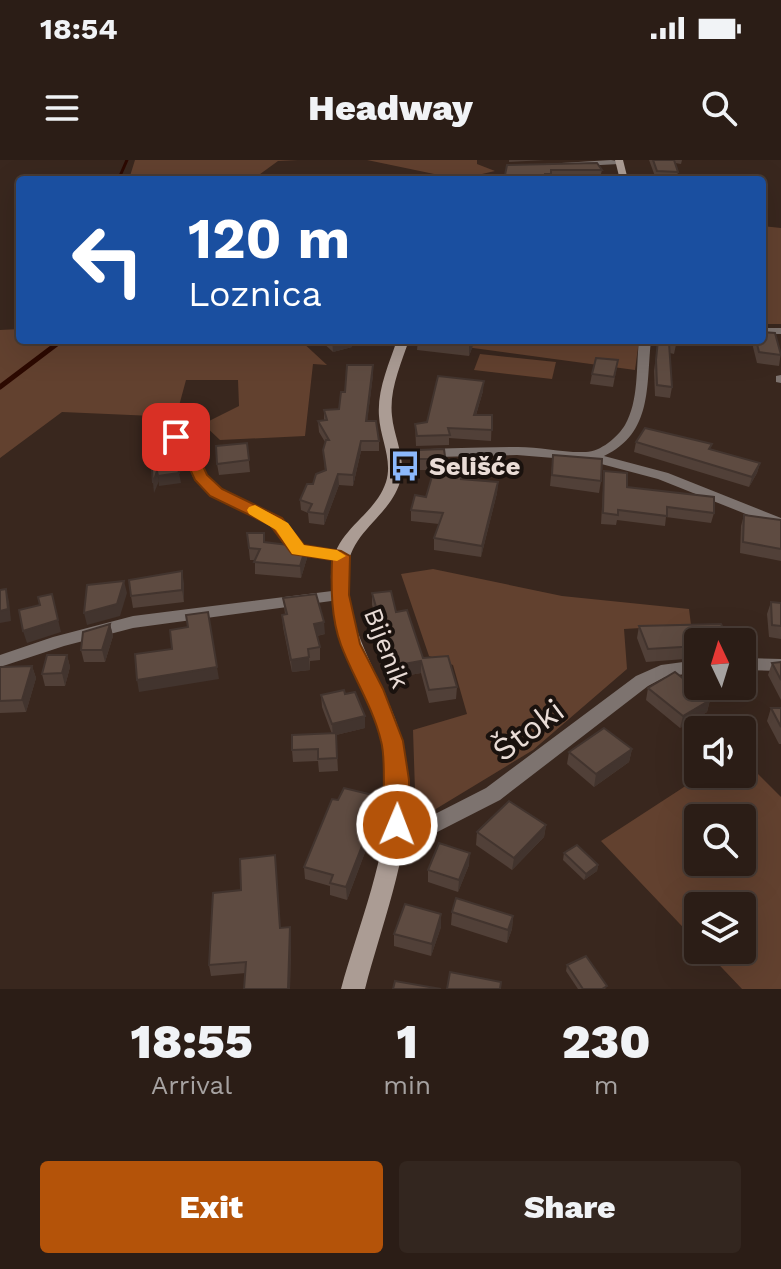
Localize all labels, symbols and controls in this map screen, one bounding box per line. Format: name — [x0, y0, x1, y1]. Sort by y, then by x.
text: 18:54 — [40, 11, 118, 46]
icon: menu — [40, 86, 84, 130]
icon: search — [697, 86, 741, 130]
text: Headway — [308, 87, 473, 129]
text: 120 m — [188, 206, 350, 272]
icon: left — [56, 208, 160, 312]
text: Loznica — [188, 273, 322, 315]
pin — [142, 403, 210, 471]
icon: arrive — [154, 415, 198, 459]
bus stop icon: Selišće — [388, 449, 422, 483]
place label: Selišće — [429, 451, 521, 481]
street label: Bijenik — [358, 604, 416, 693]
north arrow — [684, 628, 756, 700]
map controls — [684, 628, 756, 964]
street label: Štoki — [485, 691, 571, 769]
button: sound — [684, 716, 756, 788]
position arrow — [355, 783, 439, 867]
button: search — [684, 804, 756, 876]
button: layers — [684, 892, 756, 964]
text: 18:55 — [131, 1013, 253, 1070]
text: 1 — [397, 1013, 418, 1070]
text: 230 — [562, 1013, 650, 1070]
text: Arrival — [151, 1070, 232, 1100]
text: min — [383, 1070, 431, 1100]
text: m — [594, 1070, 618, 1100]
button: Exit — [40, 1161, 383, 1253]
button: Share — [399, 1161, 741, 1253]

